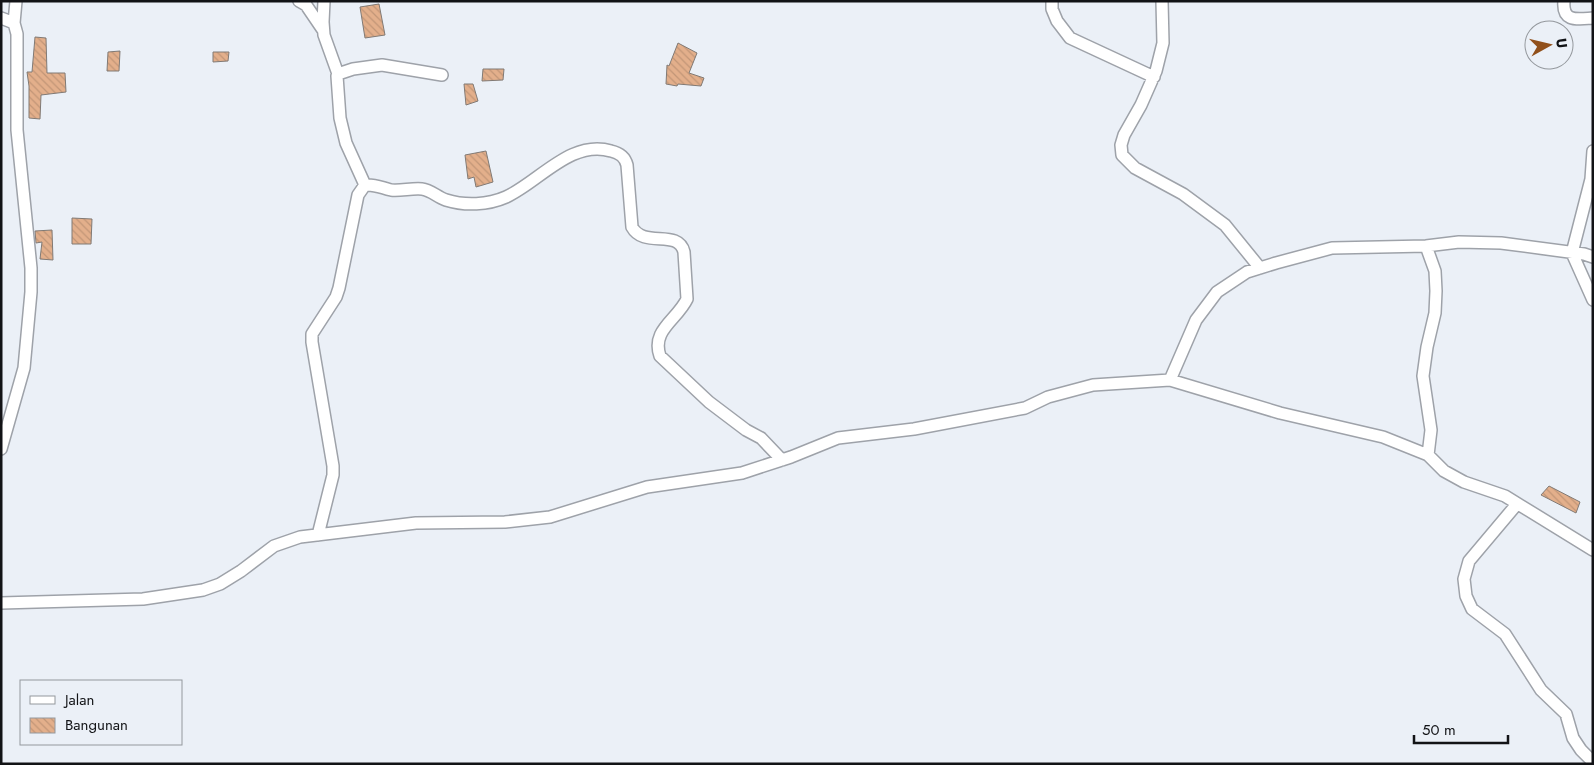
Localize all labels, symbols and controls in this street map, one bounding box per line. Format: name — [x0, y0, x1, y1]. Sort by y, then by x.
north arrow — [1524, 20, 1574, 70]
text: U — [1551, 37, 1572, 49]
legend — [20, 680, 182, 745]
text: Jalan — [63, 689, 94, 711]
scale bar — [1414, 712, 1508, 744]
text: Bangunan — [65, 714, 128, 736]
text: 50 m — [1422, 719, 1456, 741]

